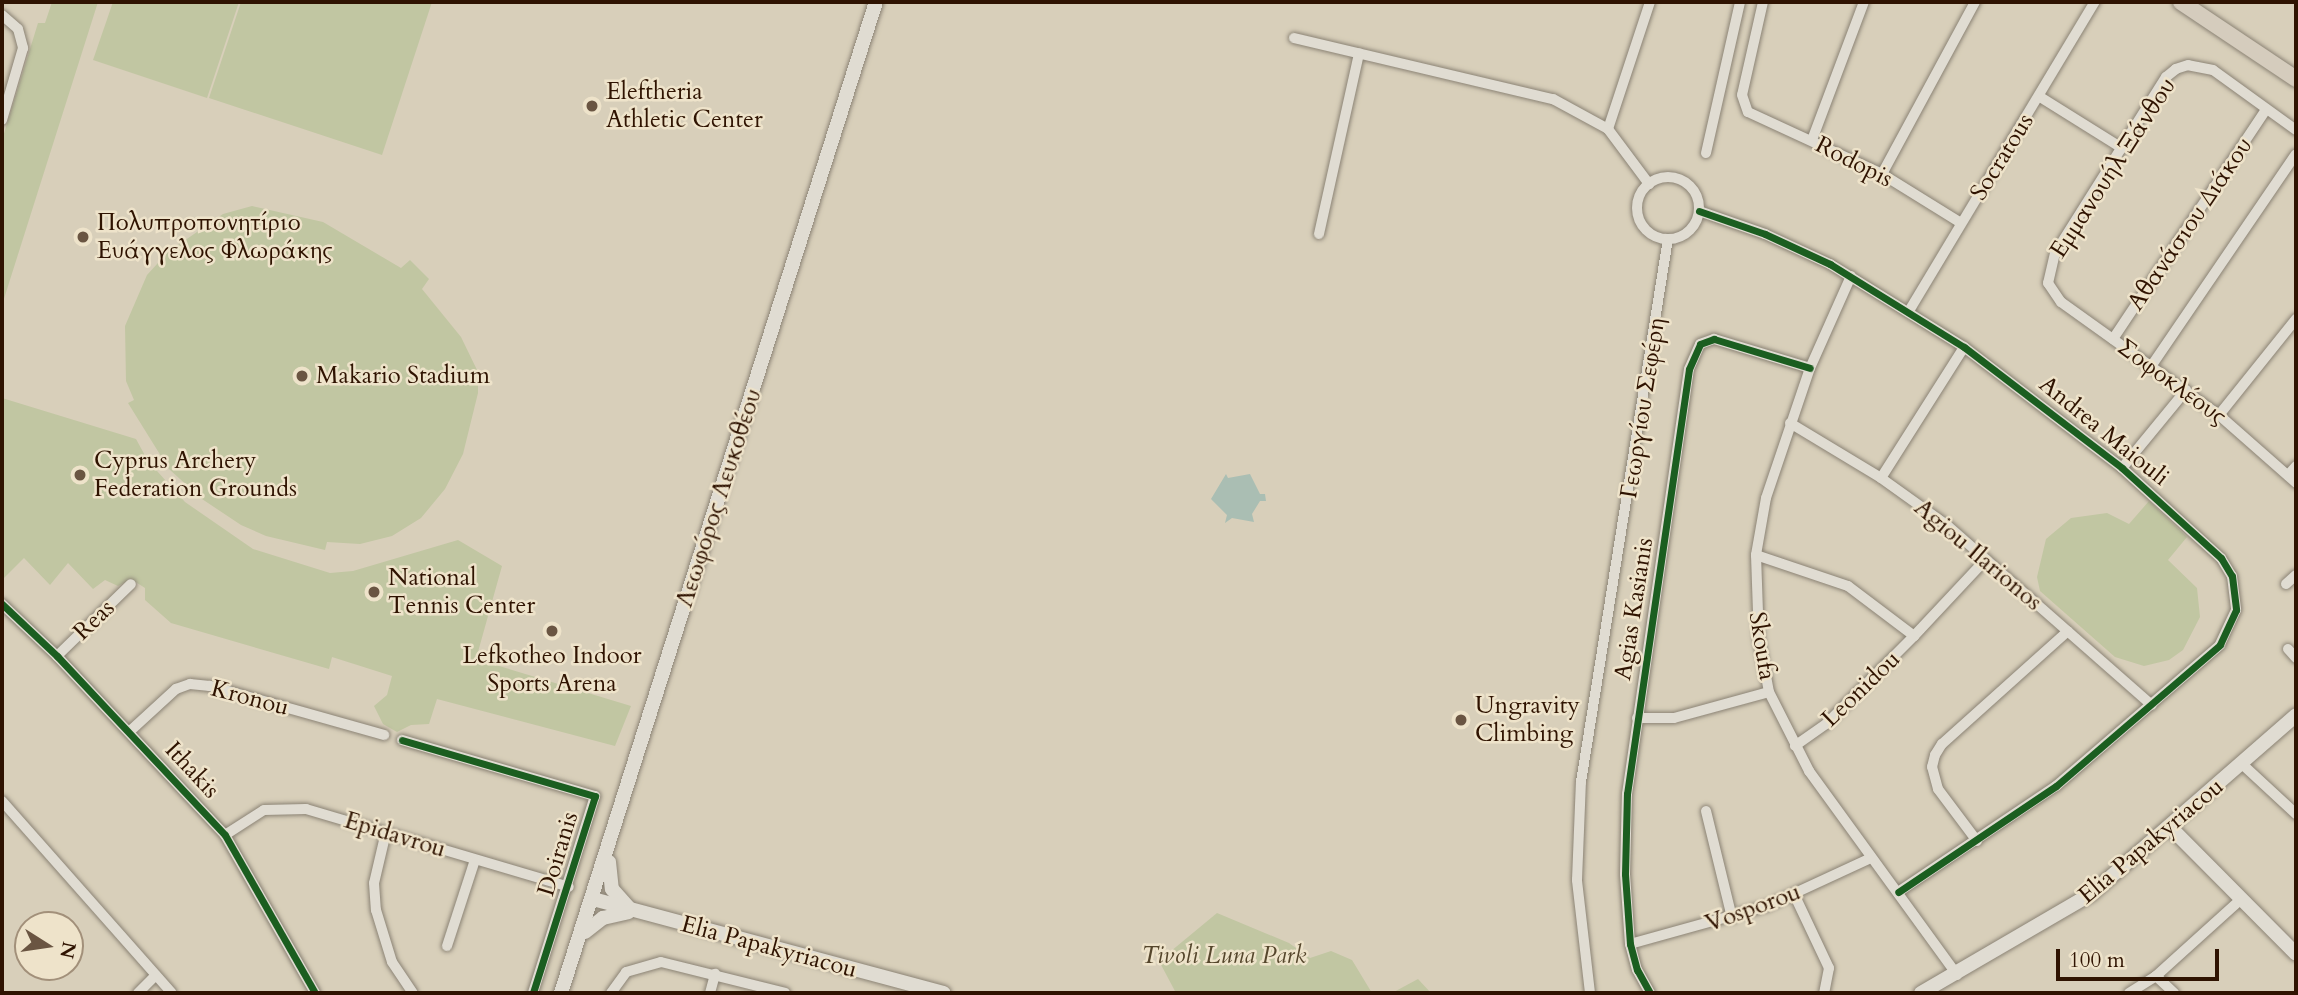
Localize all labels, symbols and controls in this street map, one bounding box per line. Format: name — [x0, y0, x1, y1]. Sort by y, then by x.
street label: Εμμανουήλ Ξάνθου — [2044, 72, 2182, 264]
place label: Eleftheria Athletic Center — [606, 78, 763, 134]
marker: Eleftheria Athletic Center — [584, 98, 600, 114]
street label: Socratous — [1964, 108, 2040, 206]
street label: Rodopis — [1811, 130, 1897, 194]
street label: Αθανάσιου Διάκου — [2121, 132, 2259, 316]
place label: Πολυπροπονητίριο Ευάγγελος Φλωράκης — [97, 209, 333, 265]
marker: Πολυπροπονητίριο Ευάγγελος Φλωράκης — [75, 229, 91, 245]
street label: Γεωργίου Σεφέρη — [1615, 316, 1671, 500]
street label: Σοφοκλέους — [2112, 333, 2232, 431]
place label: Makario Stadium — [316, 362, 490, 390]
marker: Makario Stadium — [294, 368, 310, 384]
street label: Andrea Maiouli — [2033, 370, 2175, 492]
street label: Λεωφόρος Λευκοθέου — [670, 385, 768, 611]
place label: Cyprus Archery Federation Grounds — [94, 447, 297, 503]
marker: Cyprus Archery Federation Grounds — [72, 467, 88, 483]
street label: Agiou Ilarionos — [1908, 493, 2048, 617]
street label: Agias Kasianis — [1609, 536, 1659, 682]
place label: National Tennis Center — [388, 564, 535, 620]
marker: National Tennis Center — [366, 584, 382, 600]
street label: Reas — [67, 594, 121, 646]
street label: Skoufa — [1742, 610, 1782, 682]
marker: Lefkotheo Indoor Sports Arena — [544, 623, 560, 639]
place label: Lefkotheo Indoor Sports Arena — [463, 642, 641, 698]
street label: Leonidou — [1816, 645, 1906, 733]
street label: Kronou — [208, 674, 292, 722]
place label: Ungravity Climbing — [1475, 692, 1580, 748]
marker: Ungravity Climbing — [1453, 712, 1469, 728]
street label: Ithakis — [159, 736, 225, 804]
street label: Elia Papakyriacou — [2073, 772, 2229, 910]
street label: Epidavrou — [341, 806, 449, 864]
street label: Doiranis — [532, 808, 584, 900]
street label: Vosporou — [1701, 877, 1805, 939]
street label: Elia Papakyriacou — [678, 910, 860, 984]
north arrow — [14, 911, 84, 981]
scale bar — [2060, 936, 2223, 980]
text: N — [53, 939, 82, 961]
park label: Tivoli Luna Park — [1142, 942, 1306, 970]
text: 100 m — [2069, 946, 2125, 975]

